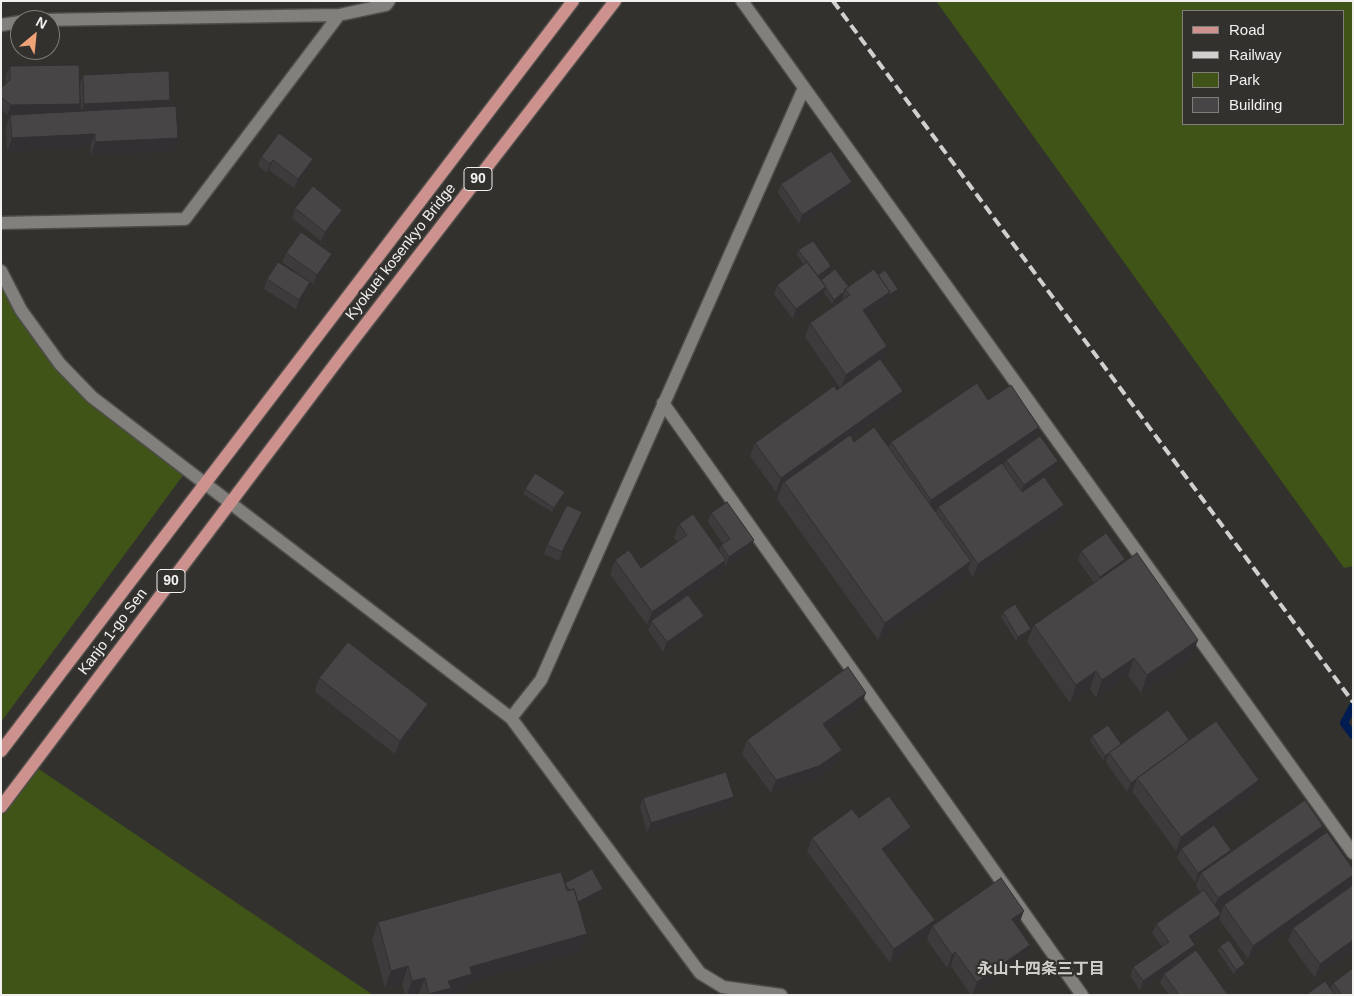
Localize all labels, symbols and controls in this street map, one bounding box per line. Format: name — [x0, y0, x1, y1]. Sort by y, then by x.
north arrow — [10, 10, 60, 60]
legend — [1182, 10, 1344, 125]
text: N — [33, 13, 50, 32]
text: Road — [1229, 21, 1265, 38]
text: Railway — [1229, 46, 1282, 63]
text: Park — [1229, 71, 1260, 88]
text: Building — [1229, 96, 1282, 113]
road number: 90 — [464, 168, 492, 190]
street label: Kyokuei kosenkyo Bridge — [342, 180, 460, 324]
road number: 90 — [157, 570, 185, 592]
street label: Kanjo 1-go Sen — [75, 585, 151, 679]
district label: 永山十四条三丁目 — [977, 960, 1105, 980]

